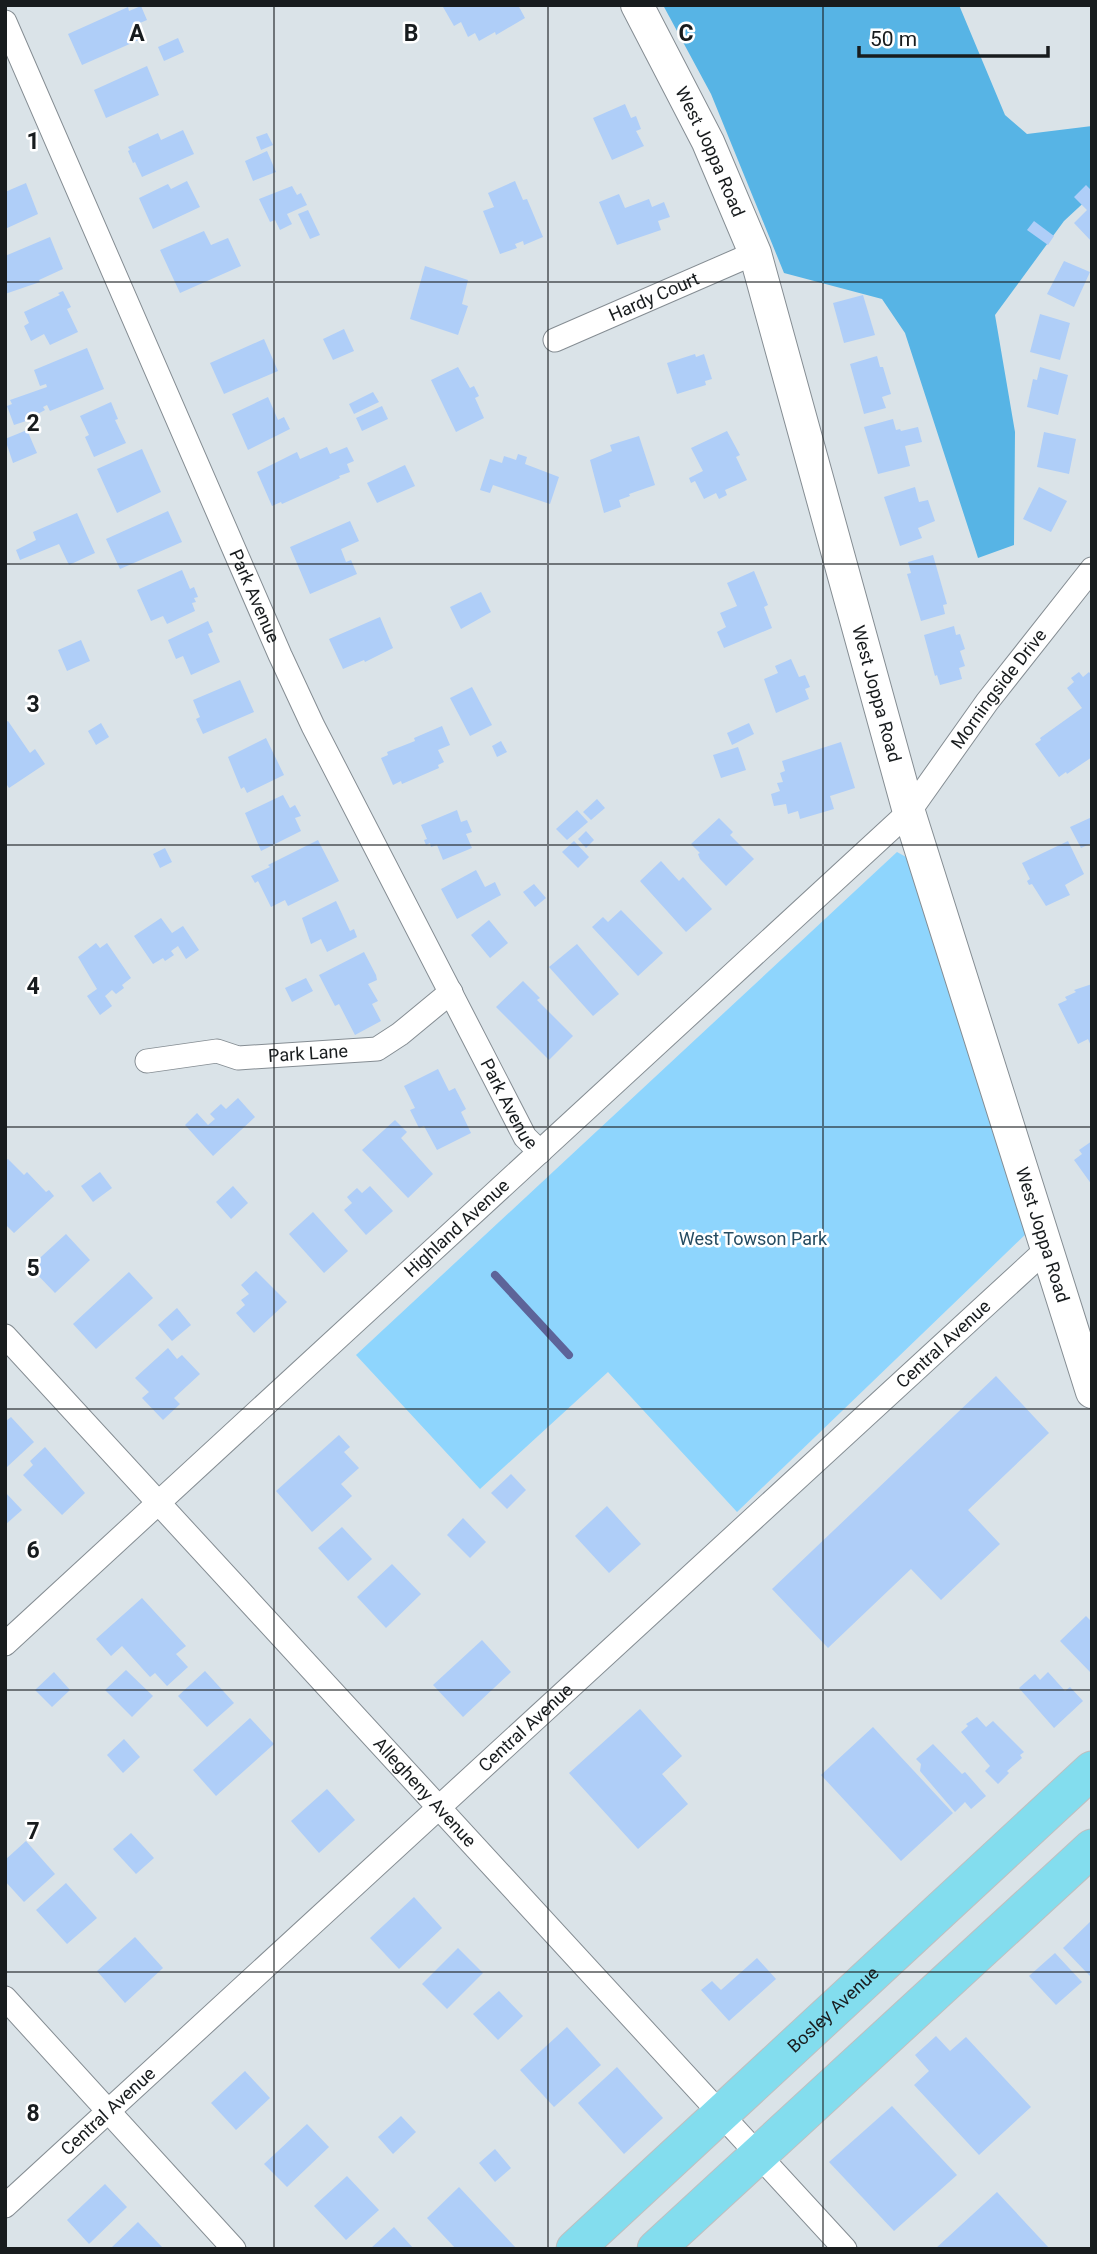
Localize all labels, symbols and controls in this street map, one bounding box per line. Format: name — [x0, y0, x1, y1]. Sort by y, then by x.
scale bar — [859, 14, 1048, 58]
text: A — [129, 20, 145, 47]
text: B — [404, 20, 418, 47]
text: C — [678, 20, 694, 47]
text: 50 m — [870, 27, 917, 51]
street label: West Joppa Road — [671, 83, 749, 220]
text: 1 — [26, 128, 40, 155]
street label: Hardy Court — [606, 268, 702, 325]
text: 2 — [26, 410, 40, 437]
street label: Park Avenue — [225, 546, 284, 646]
street label: West Joppa Road — [848, 623, 906, 764]
street label: Morningside Drive — [946, 625, 1051, 753]
text: 3 — [26, 691, 40, 718]
text: 4 — [26, 973, 40, 1000]
street label: Park Lane — [267, 1040, 348, 1066]
street label: Park Avenue — [476, 1055, 542, 1153]
street label: West Joppa Road — [1012, 1164, 1074, 1305]
street label: Highland Avenue — [400, 1174, 513, 1281]
park label: West Towson Park — [679, 1228, 828, 1249]
text: 5 — [26, 1255, 40, 1282]
street label: Central Avenue — [892, 1295, 994, 1392]
text: 6 — [26, 1537, 40, 1564]
street label: Central Avenue — [474, 1679, 577, 1776]
street label: Allegheny Avenue — [370, 1733, 481, 1851]
text: 7 — [26, 1818, 40, 1845]
street label: Bosley Avenue — [783, 1962, 883, 2057]
street label: Central Avenue — [56, 2062, 159, 2159]
text: 8 — [26, 2100, 40, 2127]

